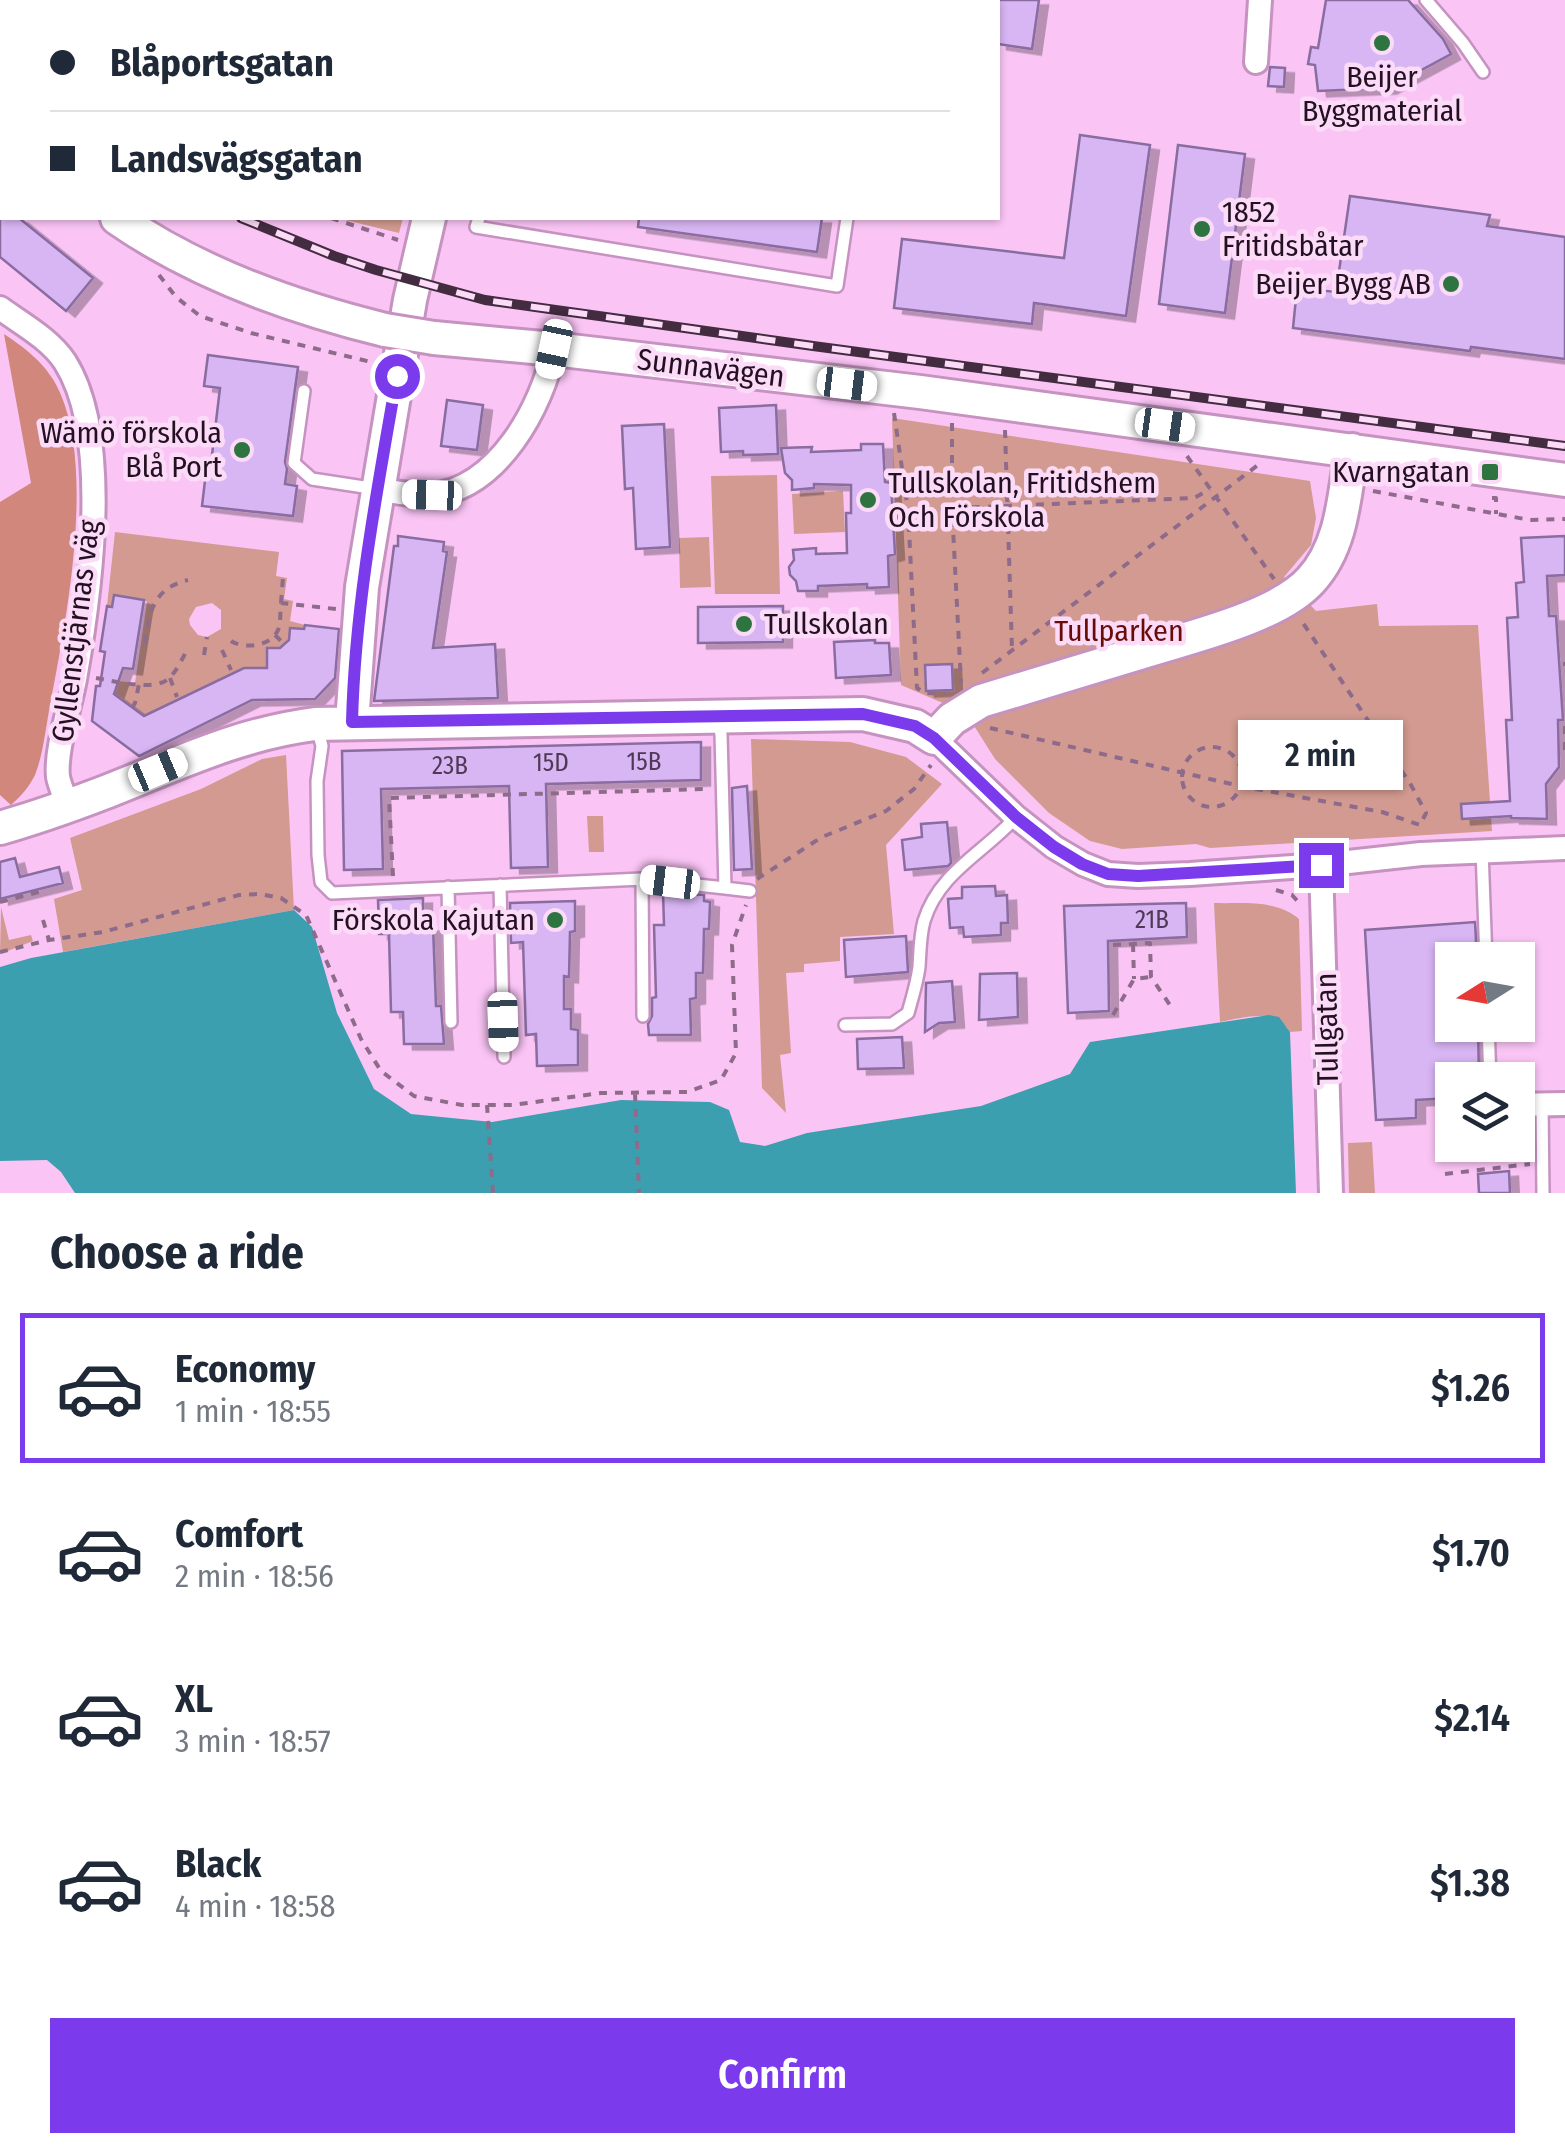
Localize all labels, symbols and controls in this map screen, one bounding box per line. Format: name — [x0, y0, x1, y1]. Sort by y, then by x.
marker: Beijer Byggmaterial — [1371, 32, 1393, 54]
text: Blåportsgatan — [110, 40, 334, 86]
place label: Beijer Byggmaterial — [1302, 59, 1462, 129]
text: Landsvägsgatan — [110, 136, 363, 182]
place label: 1852 Fritidsbåtar — [1222, 194, 1364, 264]
marker: 1852 Fritidsbåtar — [1191, 218, 1213, 240]
place label: Beijer Bygg AB — [1255, 266, 1431, 302]
marker: Beijer Bygg AB — [1440, 273, 1462, 295]
car — [533, 317, 575, 381]
street label: Sunnavägen — [635, 341, 787, 395]
route start — [375, 354, 420, 399]
car — [815, 365, 879, 403]
car — [1133, 406, 1197, 444]
place label: Wämö förskola Blå Port — [40, 415, 222, 485]
marker: Wämö förskola Blå Port — [231, 439, 253, 461]
place label: Kvarngatan — [1332, 454, 1470, 490]
marker: Kvarngatan — [1479, 461, 1501, 483]
place label: Tullskolan, Fritidshem Och Förskola — [888, 465, 1156, 535]
car — [401, 479, 463, 511]
marker: Tullskolan, Fritidshem Och Förskola — [857, 489, 879, 511]
street label: Gyllenstjärnas väg — [44, 517, 108, 744]
place label: Tullskolan — [764, 606, 889, 642]
marker: Tullskolan — [733, 613, 755, 635]
park label: Tullparken — [1054, 613, 1184, 649]
callout: 2 min — [1238, 720, 1404, 790]
text: 2 min — [1285, 736, 1356, 774]
car — [125, 744, 191, 796]
house number: 15B — [627, 747, 661, 777]
house number: 15D — [533, 748, 569, 778]
house number: 23B — [432, 751, 468, 781]
route end — [1299, 843, 1344, 888]
car — [638, 863, 702, 901]
place label: Förskola Kajutan — [332, 902, 535, 938]
house number: 21B — [1135, 905, 1169, 935]
marker: Förskola Kajutan — [544, 909, 566, 931]
north arrow — [1435, 942, 1535, 1042]
map controls — [1435, 942, 1535, 1162]
street label: Tullgatan — [1308, 972, 1346, 1086]
car — [487, 991, 519, 1053]
button: layers — [1435, 1062, 1535, 1162]
text: Choose a ride — [50, 1226, 304, 1280]
icon: car — [55, 1343, 145, 1433]
text: Economy — [175, 1346, 315, 1392]
text: $1.26 — [1431, 1365, 1510, 1411]
text: 1 min · 18:55 — [175, 1392, 331, 1430]
icon: car — [55, 1508, 145, 1598]
text: Comfort — [175, 1511, 303, 1557]
text: $1.70 — [1432, 1530, 1510, 1576]
text: 2 min · 18:56 — [175, 1557, 334, 1595]
icon: car — [55, 1673, 145, 1763]
text: XL — [175, 1676, 213, 1722]
text: $2.14 — [1434, 1695, 1510, 1741]
text: 3 min · 18:57 — [175, 1722, 331, 1760]
icon: car — [55, 1838, 145, 1928]
text: Black — [175, 1841, 261, 1887]
text: $1.38 — [1430, 1860, 1510, 1906]
text: 4 min · 18:58 — [175, 1887, 335, 1925]
button: Confirm — [50, 2018, 1515, 2133]

